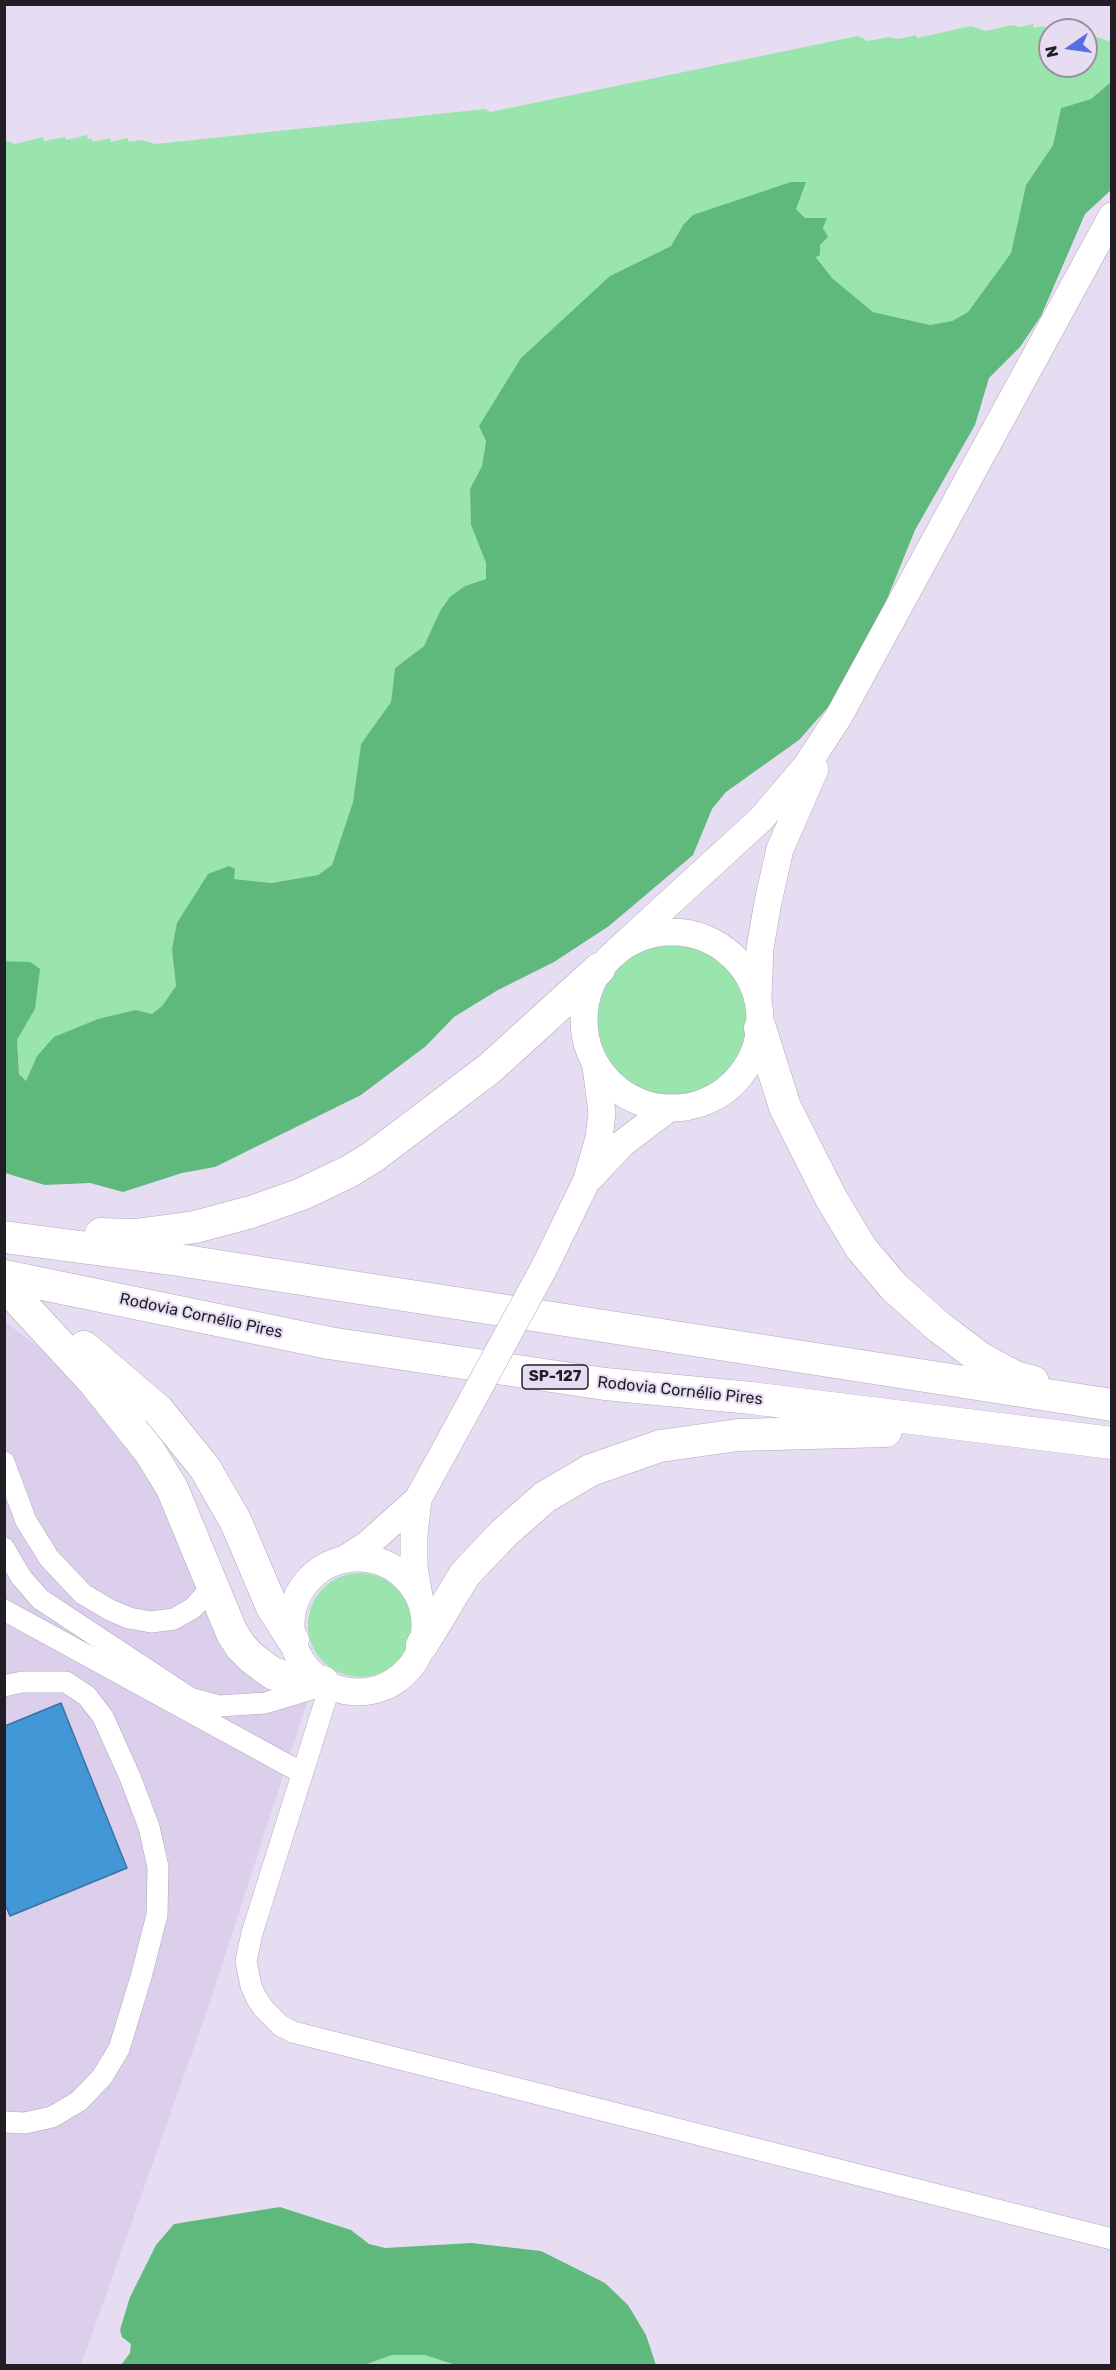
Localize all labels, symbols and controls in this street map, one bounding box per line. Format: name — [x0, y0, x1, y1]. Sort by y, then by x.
north arrow — [1038, 18, 1098, 78]
text: N — [1041, 44, 1062, 59]
street label: Rodovia Cornélio Pires — [118, 1289, 284, 1343]
road number: SP-127 — [522, 1365, 588, 1389]
street label: Rodovia Cornélio Pires — [596, 1373, 764, 1409]

